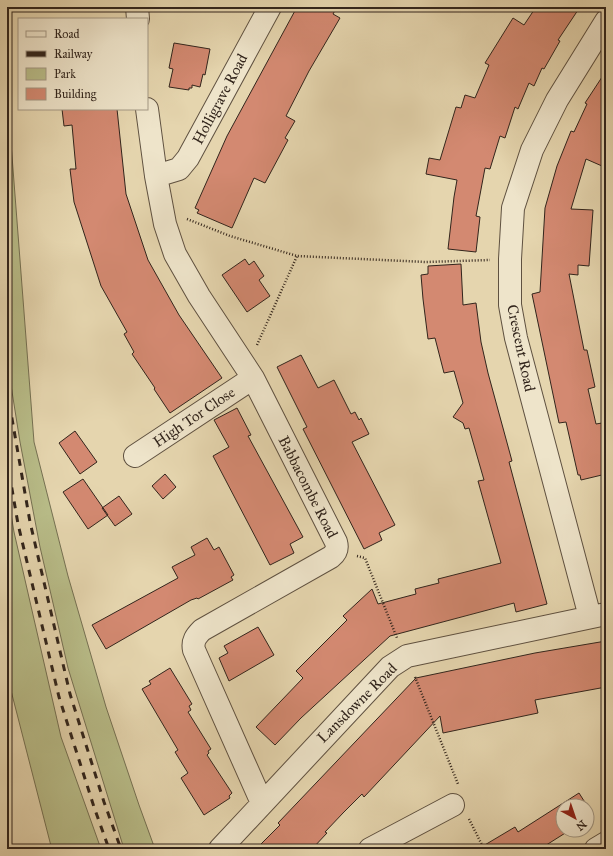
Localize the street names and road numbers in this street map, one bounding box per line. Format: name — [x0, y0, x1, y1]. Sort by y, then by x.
street label: Holligrave Road — [189, 50, 252, 147]
street label: Crescent Road — [503, 303, 539, 394]
street label: High Tor Close — [150, 383, 238, 451]
street label: Babbacombe Road — [274, 433, 342, 542]
street label: Lansdowne Road — [313, 659, 401, 747]

